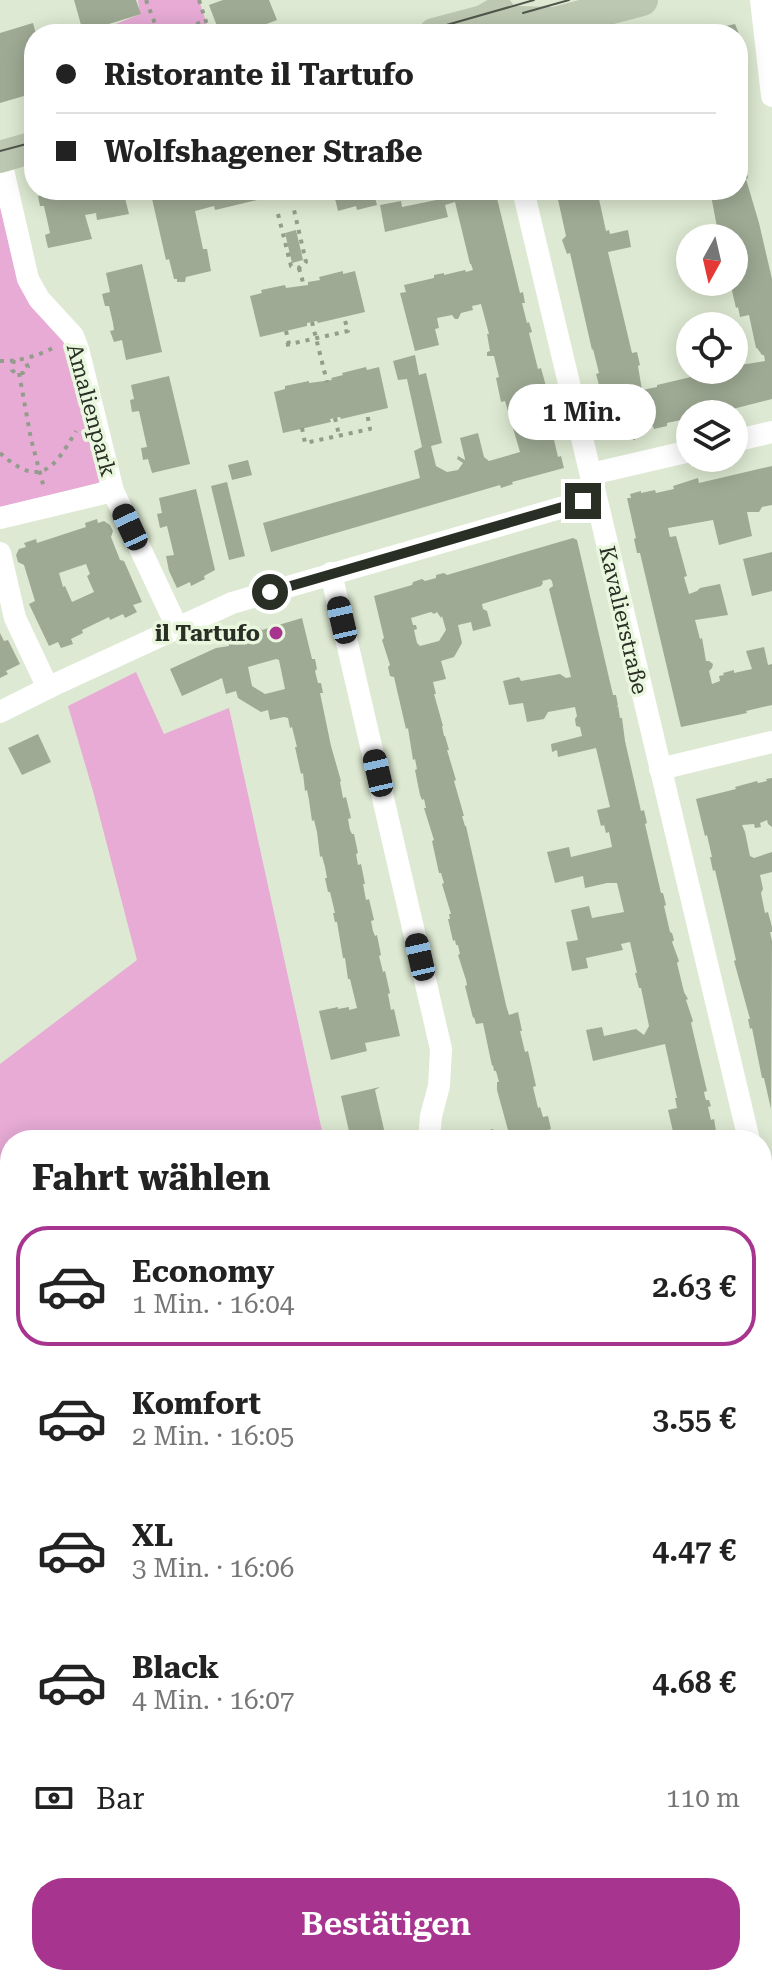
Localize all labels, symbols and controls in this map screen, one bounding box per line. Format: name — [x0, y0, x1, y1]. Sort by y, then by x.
text: Ristorante il Tartufo — [104, 57, 414, 92]
text: Wolfshagener Straße — [104, 134, 423, 169]
north arrow — [676, 224, 748, 296]
map controls — [676, 224, 748, 472]
button: locate — [676, 312, 748, 384]
street label: Amalienpark — [62, 341, 121, 479]
callout: 1 Min. — [509, 385, 657, 441]
text: 1 Min. — [542, 397, 622, 427]
button: layers — [676, 400, 748, 472]
route end — [565, 483, 601, 519]
car — [109, 500, 151, 554]
street label: Kavalierstraße — [594, 544, 653, 697]
route start — [252, 574, 288, 610]
car — [325, 594, 359, 646]
place label: il Tartufo — [155, 621, 260, 646]
marker: il Tartufo — [267, 624, 285, 642]
car — [361, 747, 395, 799]
car — [403, 931, 437, 983]
text: Fahrt wählen — [32, 1157, 270, 1199]
icon: car — [36, 1250, 108, 1322]
text: Economy — [132, 1254, 274, 1289]
text: 2.63 € — [652, 1269, 736, 1304]
text: 1 Min. · 16:04 — [132, 1289, 294, 1319]
icon: car — [36, 1382, 108, 1454]
text: Komfort — [132, 1386, 261, 1421]
text: 3.55 € — [652, 1401, 736, 1436]
text: 2 Min. · 16:05 — [132, 1421, 294, 1451]
icon: car — [36, 1514, 108, 1586]
text: XL — [132, 1518, 173, 1553]
text: 4.47 € — [652, 1533, 736, 1568]
text: 3 Min. · 16:06 — [132, 1553, 294, 1583]
icon: car — [36, 1646, 108, 1718]
text: Black — [132, 1650, 219, 1685]
text: 4.68 € — [652, 1665, 736, 1700]
text: 4 Min. · 16:07 — [132, 1685, 294, 1715]
icon: cash — [32, 1776, 76, 1820]
text: Bar — [96, 1781, 145, 1816]
text: 110 m — [666, 1783, 740, 1813]
button: Bestätigen — [32, 1878, 740, 1970]

